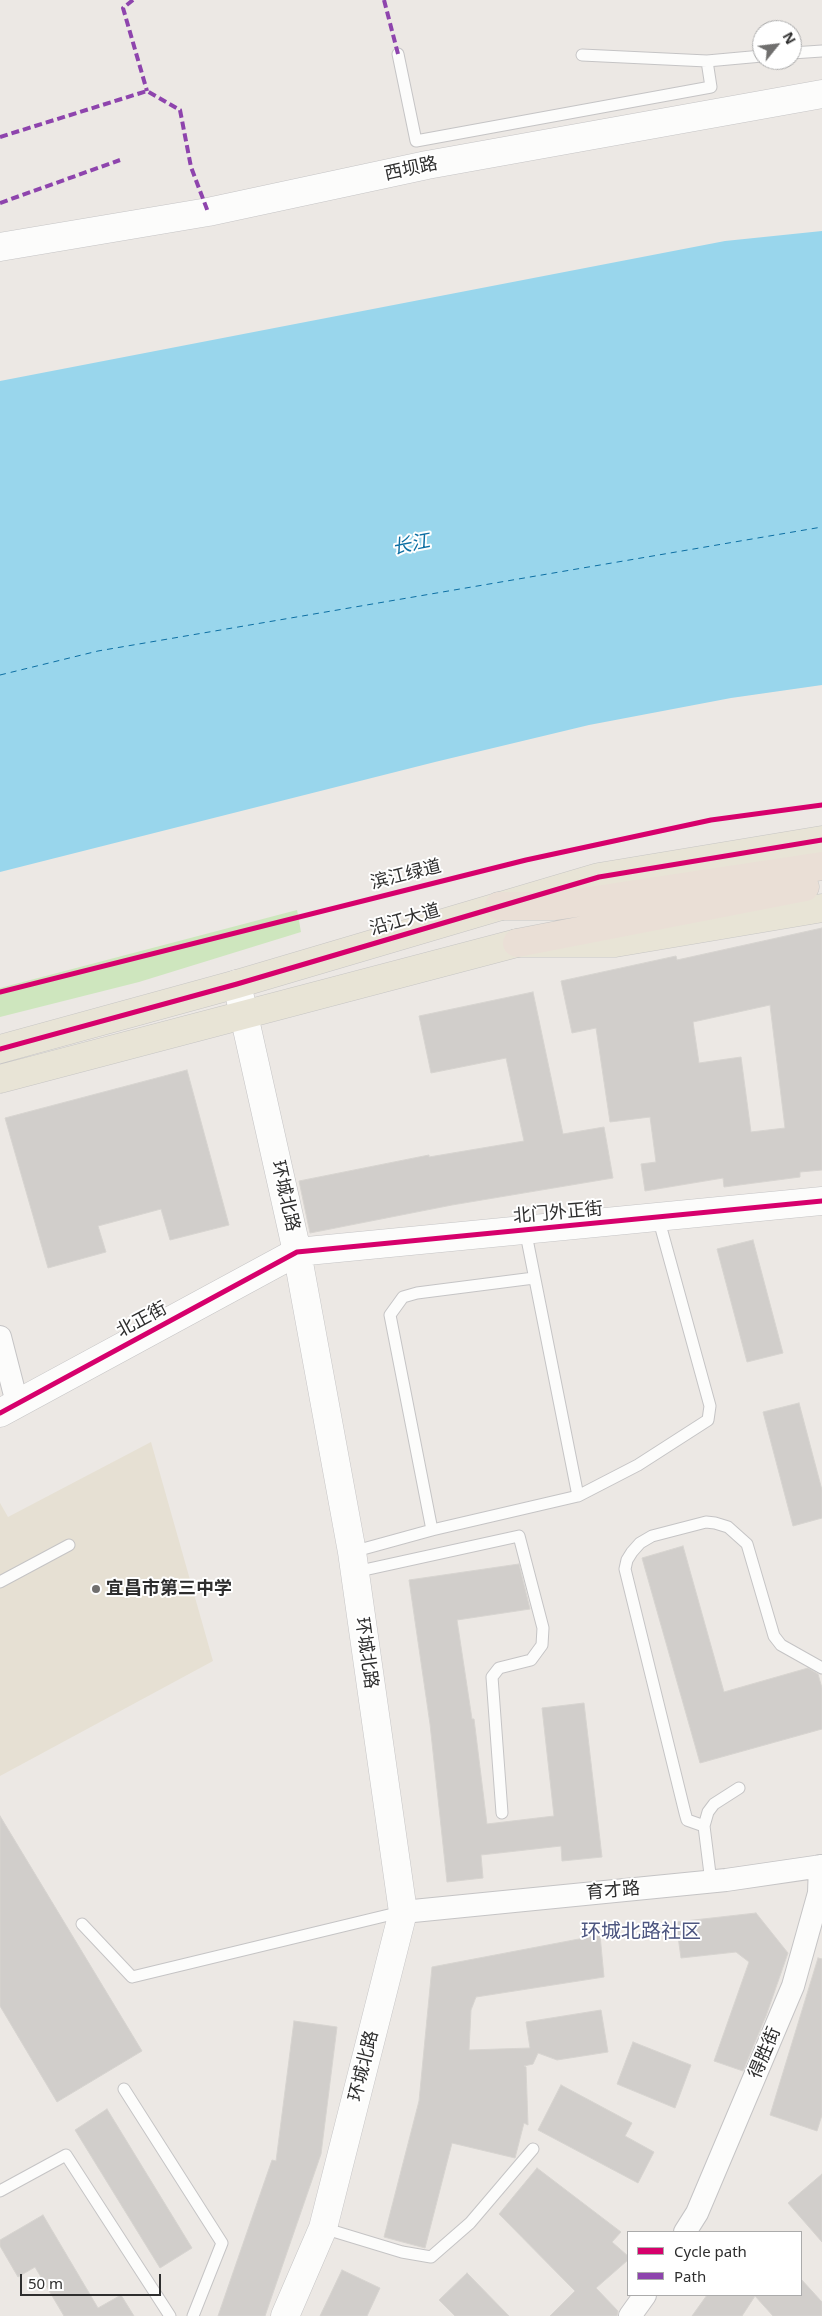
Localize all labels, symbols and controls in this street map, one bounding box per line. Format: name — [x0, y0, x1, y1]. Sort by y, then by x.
north arrow — [752, 20, 802, 70]
text: N — [779, 28, 801, 48]
street label: 西坝路 — [382, 153, 440, 185]
water label: 长江 — [390, 530, 432, 560]
street label: 滨江绿道 — [368, 856, 444, 894]
street label: 沿江大道 — [367, 900, 443, 940]
street label: 环城北路 — [266, 1158, 304, 1234]
street label: 北门外正街 — [512, 1198, 604, 1228]
street label: 北正街 — [113, 1298, 171, 1342]
place label: 宜昌市第三中学 — [106, 1578, 232, 1600]
marker: 宜昌市第三中学 — [90, 1583, 102, 1595]
street label: 环城北路 — [350, 1616, 382, 1690]
street label: 育才路 — [585, 1878, 641, 1904]
district label: 环城北路社区 — [581, 1920, 701, 1944]
street label: 得胜街 — [745, 2024, 785, 2082]
street label: 环城北路 — [345, 2028, 383, 2104]
legend — [627, 2231, 802, 2296]
text: Cycle path — [674, 2241, 747, 2261]
scale bar — [22, 2264, 164, 2296]
text: Path — [674, 2266, 706, 2286]
text: 50 m — [28, 2273, 63, 2293]

